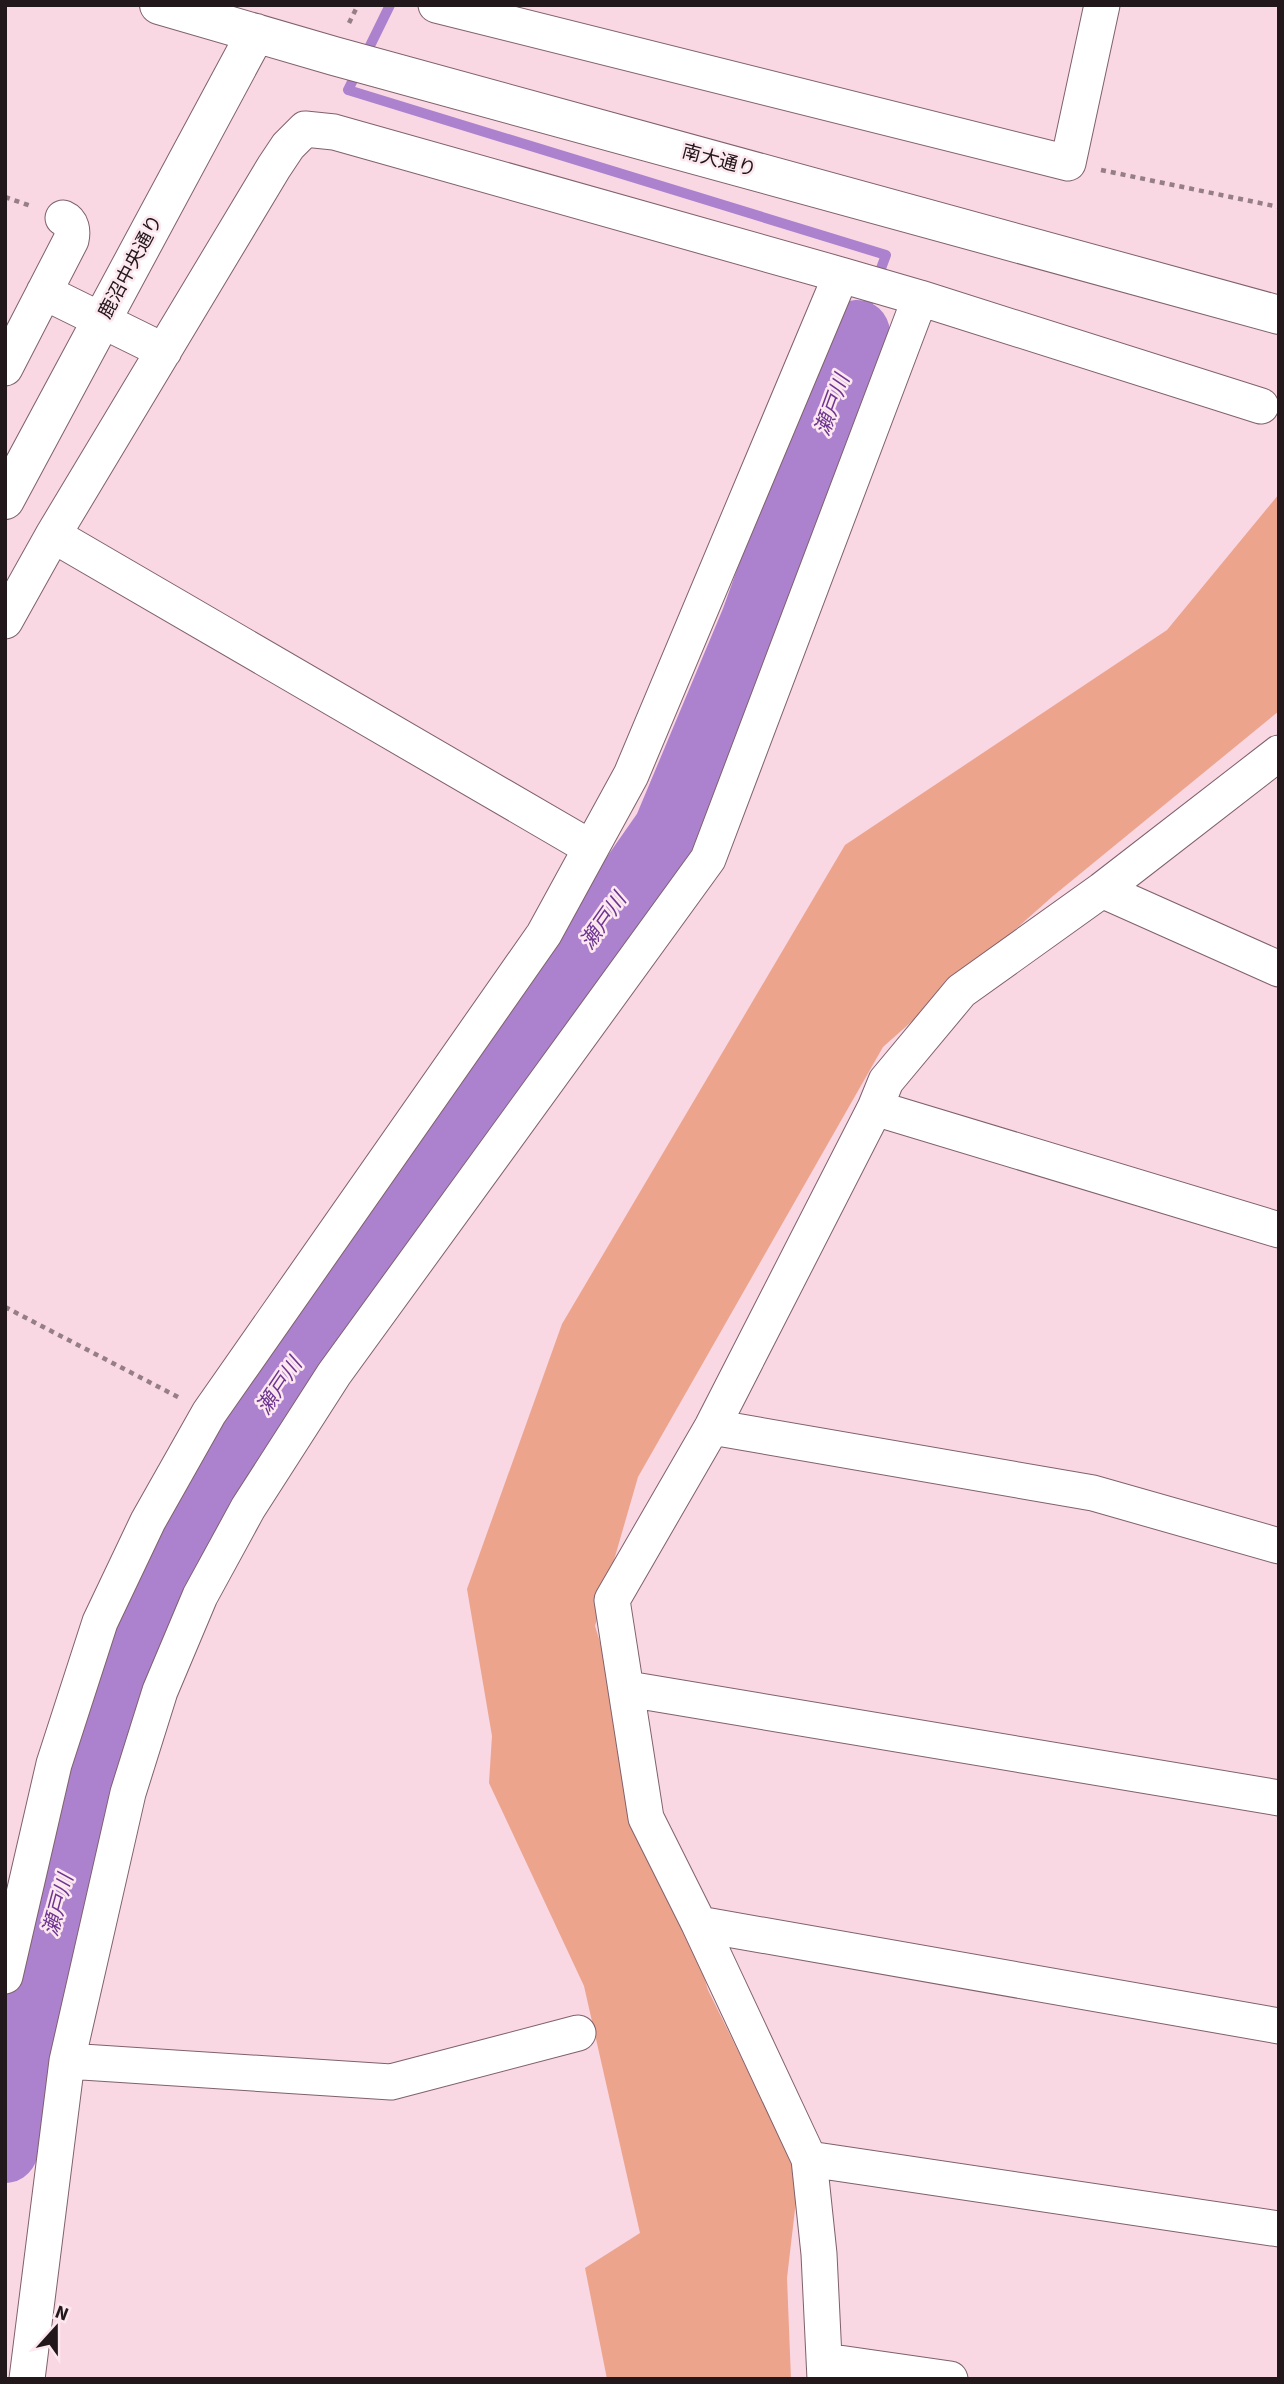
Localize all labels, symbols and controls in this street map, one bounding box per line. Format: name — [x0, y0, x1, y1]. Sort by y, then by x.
street label: 南大通り — [679, 138, 759, 184]
street label: 鹿沼中央通り — [92, 210, 170, 324]
water label: 瀬戸川 — [807, 368, 858, 440]
water label: 瀬戸川 — [573, 885, 635, 955]
water label: 瀬戸川 — [249, 1350, 310, 1421]
water label: 瀬戸川 — [35, 1869, 81, 1939]
north arrow — [21, 2293, 91, 2363]
text: N — [51, 2299, 72, 2328]

